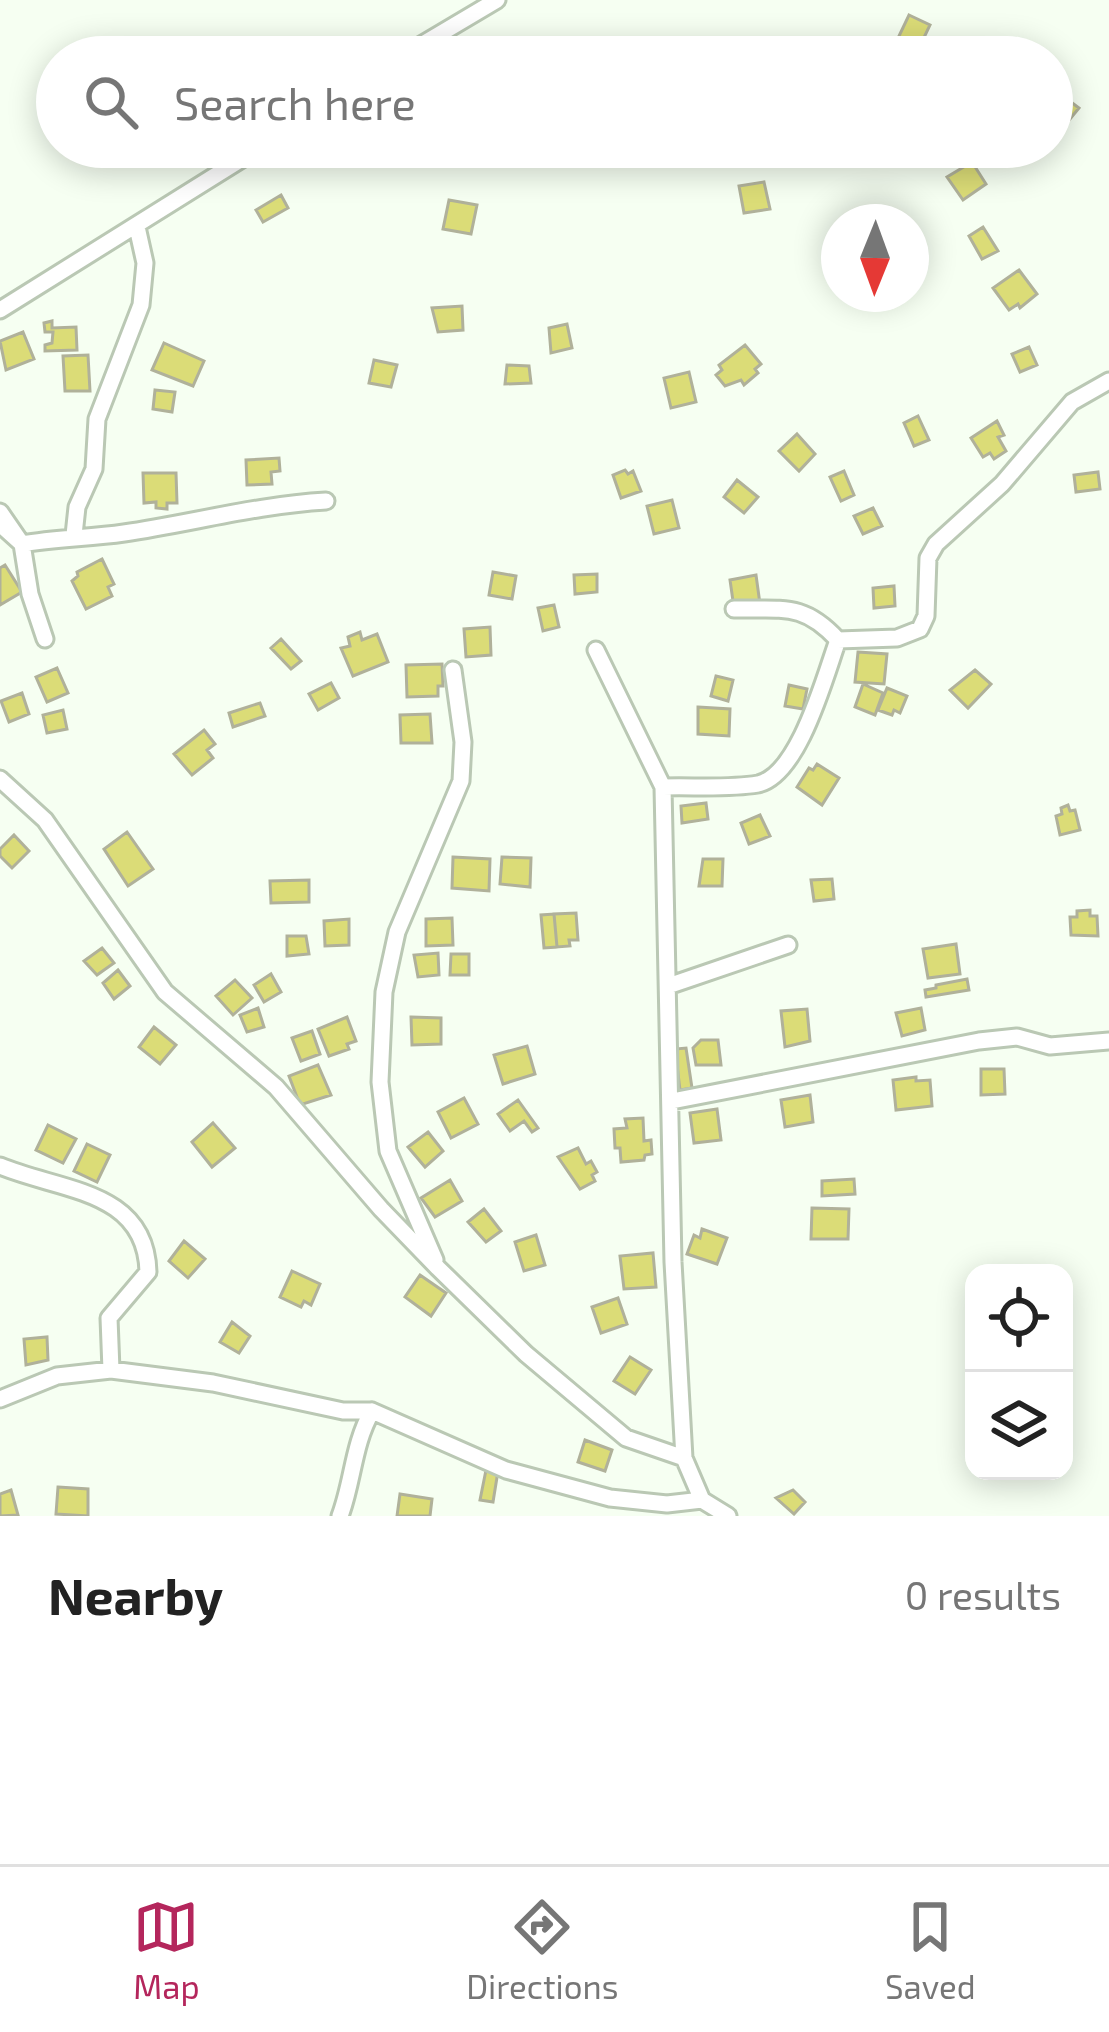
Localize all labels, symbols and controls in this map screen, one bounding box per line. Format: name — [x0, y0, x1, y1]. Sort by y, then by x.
search box — [36, 36, 1073, 168]
icon: search — [78, 69, 144, 135]
text: Search here — [174, 75, 416, 129]
north arrow — [821, 204, 929, 312]
map controls — [965, 1264, 1073, 1480]
button: locate — [965, 1264, 1073, 1372]
button: layers — [965, 1372, 1073, 1480]
text: Nearby — [48, 1564, 223, 1625]
text: 0 results — [905, 1571, 1061, 1618]
tab: Map — [133, 1894, 200, 2006]
tab: Directions — [466, 1894, 618, 2006]
tab: Saved — [885, 1894, 976, 2006]

